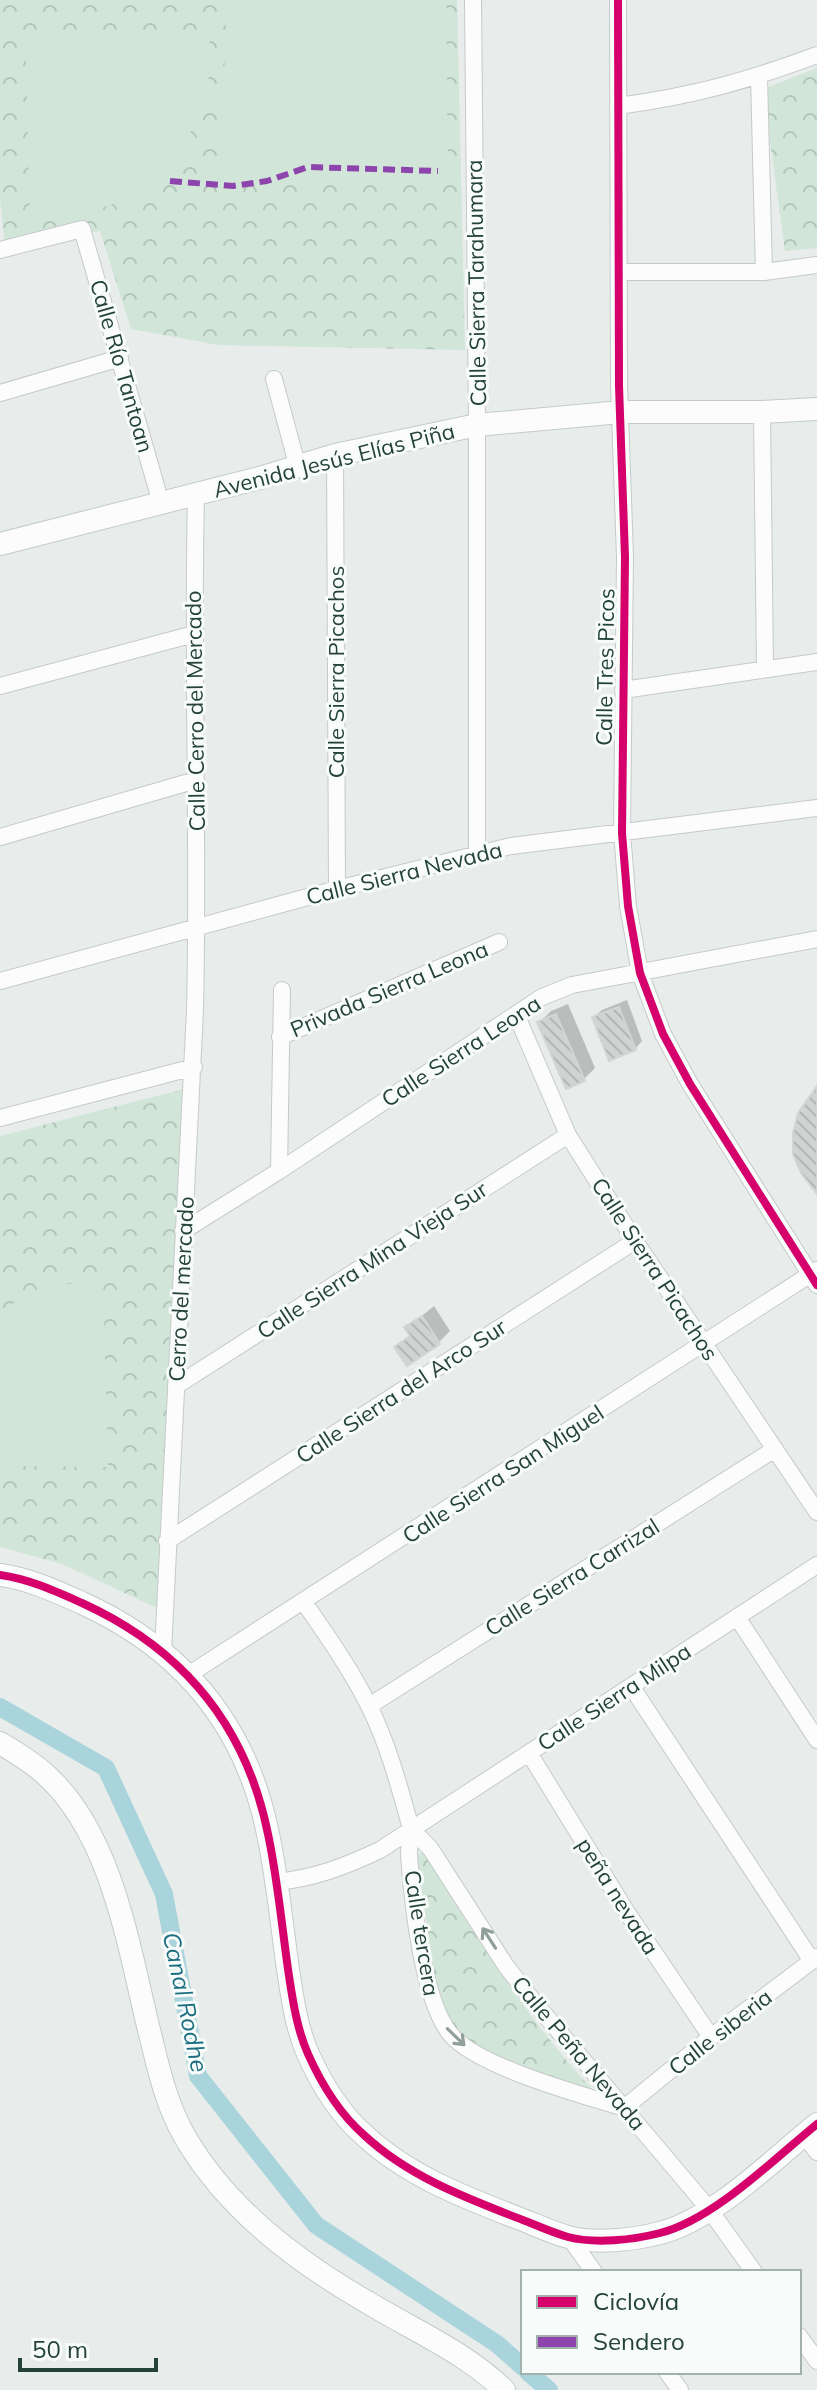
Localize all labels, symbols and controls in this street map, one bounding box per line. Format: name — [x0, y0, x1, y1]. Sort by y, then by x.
street label: Calle Sierra Tarahumara — [460, 159, 492, 407]
street label: Calle Río Tantoan — [84, 276, 160, 456]
street label: Avenida Jesús Elías Piña — [210, 416, 458, 504]
street label: Calle Sierra Picachos — [322, 566, 350, 778]
street label: Calle Tres Picos — [590, 588, 620, 746]
street label: Calle Cerro del Mercado — [179, 590, 211, 832]
street label: Calle Sierra Nevada — [303, 835, 505, 911]
street label: Privada Sierra Leona — [286, 935, 492, 1043]
street label: Calle Sierra Leona — [376, 989, 546, 1113]
street label: Calle Sierra Picachos — [585, 1172, 725, 1366]
street label: Calle Sierra Mina Vieja Sur — [252, 1175, 492, 1345]
street label: Cerro del mercado — [162, 1196, 200, 1382]
street label: Calle Sierra del Arco Sur — [291, 1312, 511, 1470]
street label: Calle Sierra San Miguel — [397, 1398, 609, 1550]
street label: Calle Sierra Carrizal — [480, 1512, 664, 1642]
street label: Calle Sierra Milpa — [532, 1637, 696, 1757]
street label: peña nevada — [571, 1832, 665, 1960]
street label: Calle tercera — [398, 1868, 446, 1998]
one-way arrow — [480, 1927, 496, 1950]
water label: Canal Rodhe — [157, 1929, 215, 2075]
street label: Calle Peña Nevada — [506, 1970, 652, 2136]
street label: Calle siberia — [663, 1983, 777, 2081]
one-way arrow — [446, 2028, 466, 2047]
legend — [521, 2270, 801, 2374]
text: Ciclovía — [593, 2286, 679, 2316]
scale bar — [20, 2322, 156, 2372]
text: Sendero — [593, 2326, 685, 2356]
text: 50 m — [32, 2334, 88, 2364]

